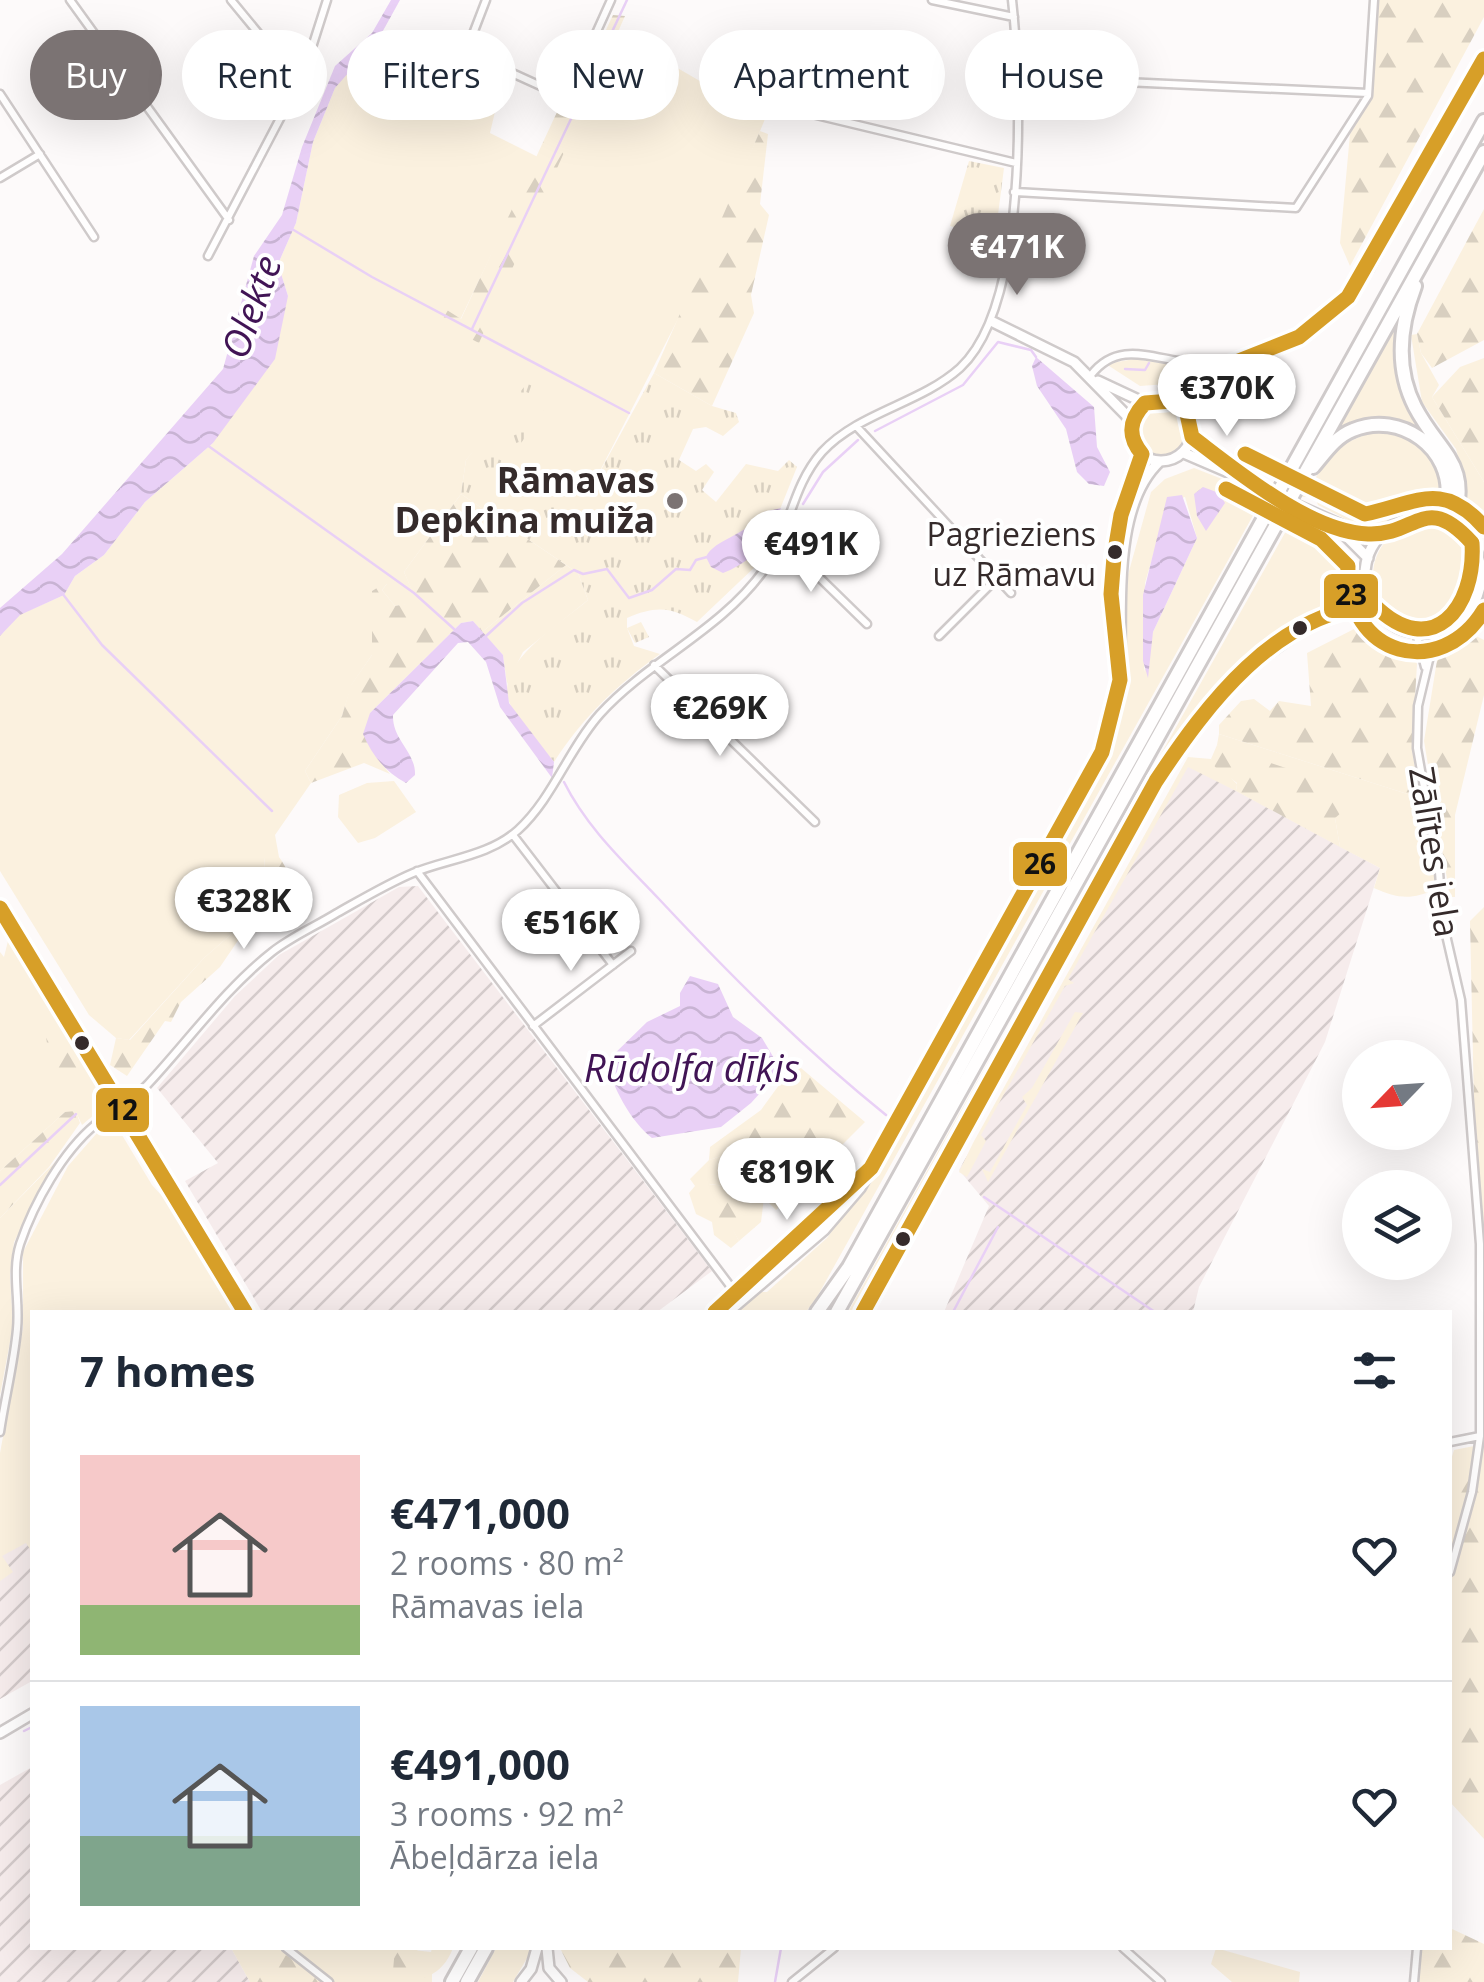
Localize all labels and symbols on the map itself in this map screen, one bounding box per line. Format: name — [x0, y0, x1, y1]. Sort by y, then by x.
pin: €471K — [947, 213, 1087, 298]
water label: Olekte — [208, 248, 293, 365]
pin: €370K — [1157, 354, 1297, 439]
place label: Rāmavas Depkina muiža — [394, 456, 655, 543]
marker: Rāmavas Depkina muiža — [664, 490, 686, 512]
pin: €491K — [741, 510, 881, 595]
place label: Pagrieziens uz Rāmavu — [927, 512, 1096, 595]
marker: Pagrieziens uz Rāmavu — [1105, 542, 1125, 562]
line badge: 23 — [1322, 572, 1380, 620]
text: 23 — [1335, 575, 1367, 613]
unlabelled marker — [1290, 618, 1310, 638]
pin: €269K — [650, 674, 790, 759]
street label: Zālītes iela — [1399, 763, 1472, 940]
line badge: 26 — [1011, 840, 1069, 888]
text: 26 — [1024, 844, 1056, 882]
pin: €328K — [174, 867, 314, 952]
pin: €516K — [501, 889, 641, 974]
unlabelled marker — [72, 1033, 92, 1053]
north arrow — [1342, 1040, 1452, 1150]
water label: Rūdolfa dīķis — [584, 1041, 800, 1093]
line badge: 12 — [94, 1086, 151, 1134]
text: 12 — [106, 1090, 138, 1128]
pin: €819K — [717, 1138, 857, 1223]
unlabelled marker — [893, 1229, 913, 1249]

